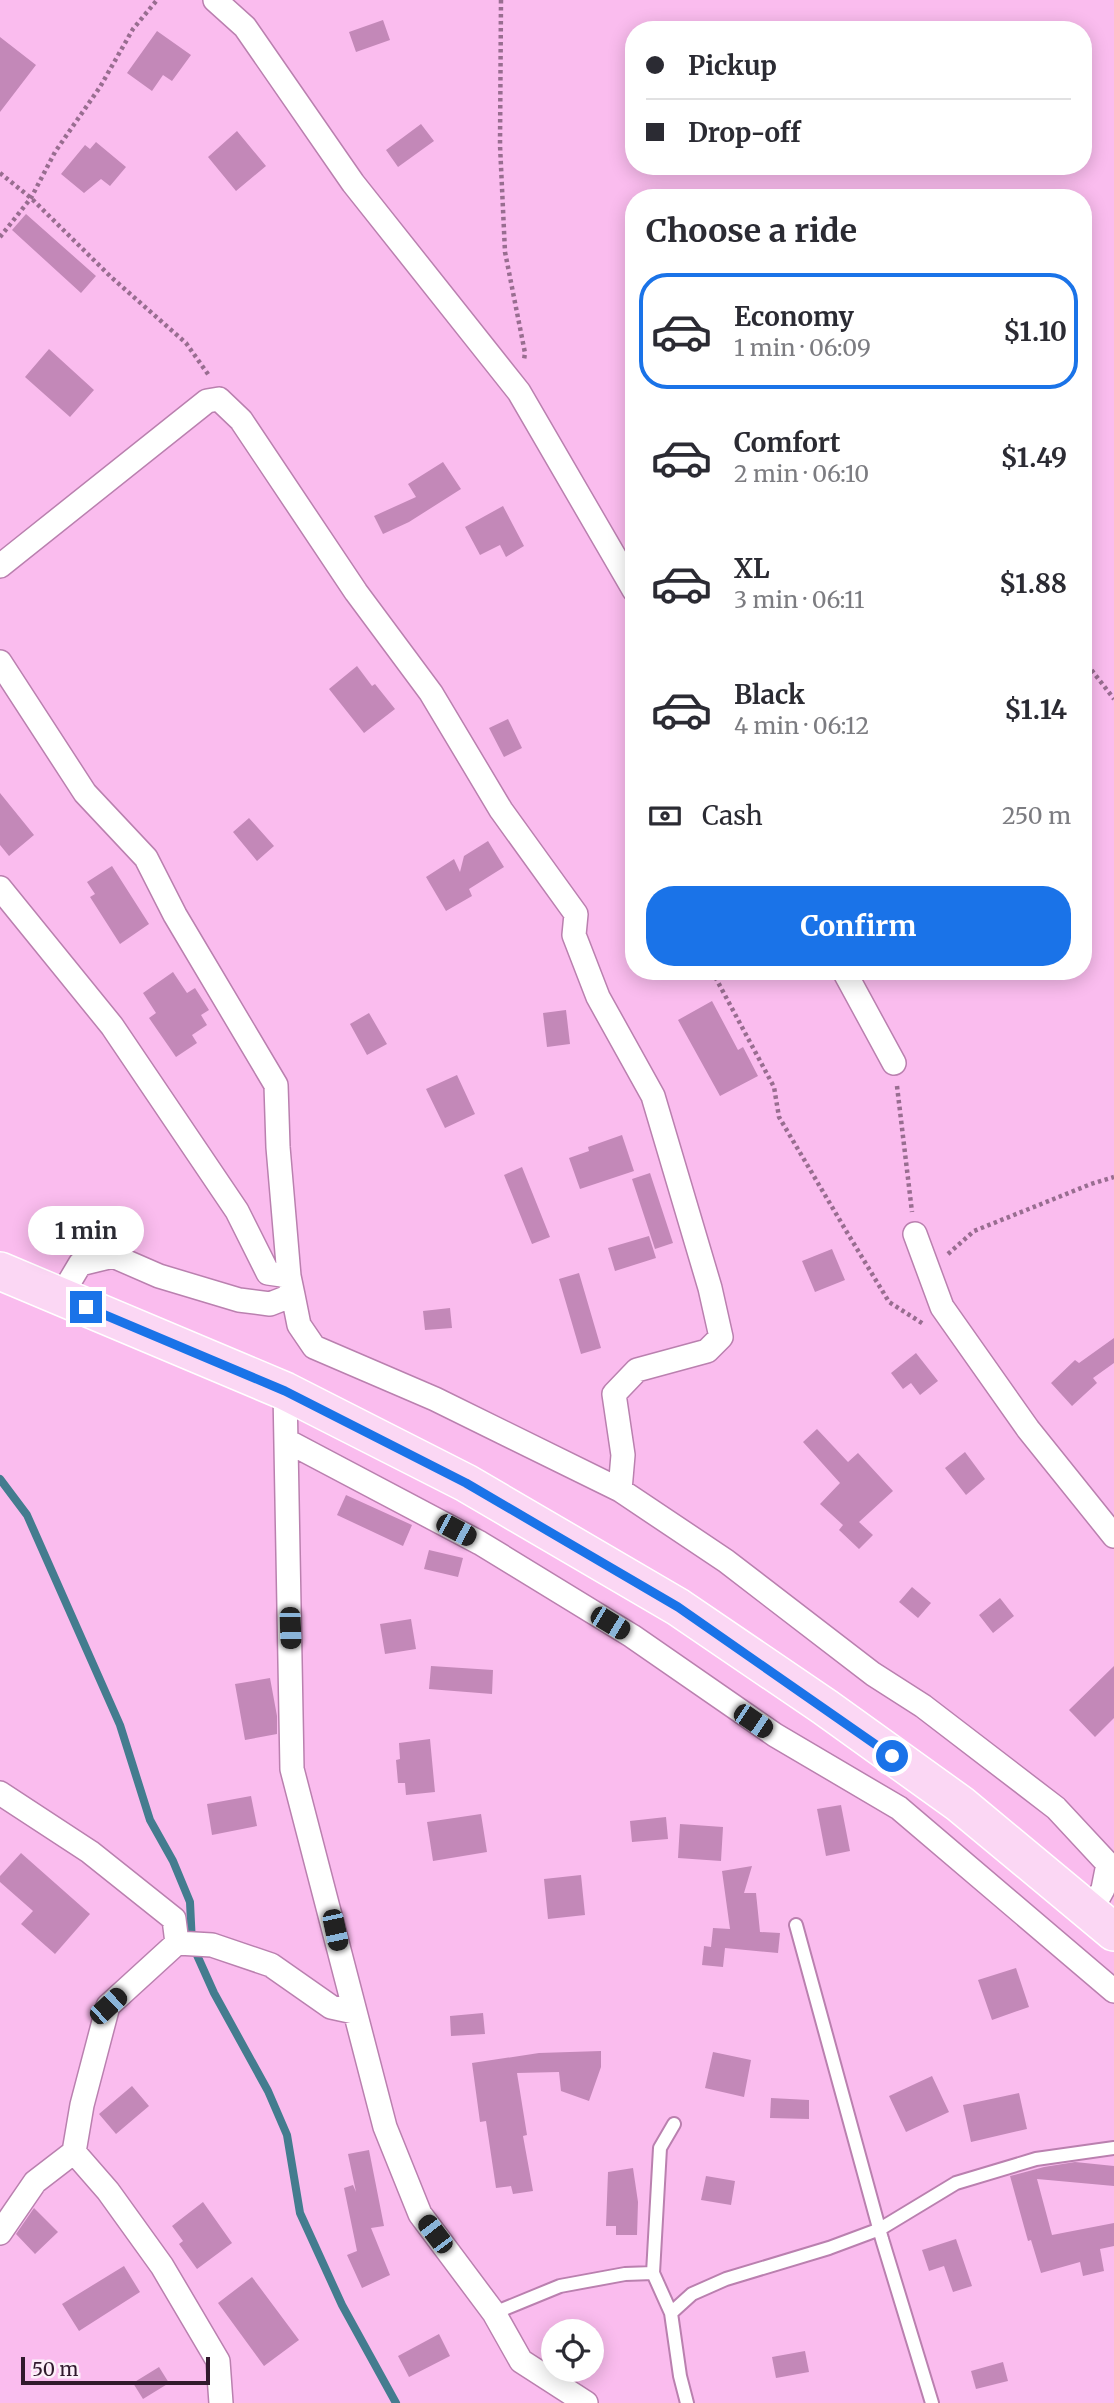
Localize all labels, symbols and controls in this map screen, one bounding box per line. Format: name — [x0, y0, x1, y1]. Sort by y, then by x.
text: Pickup — [688, 49, 777, 82]
text: Drop-off — [688, 116, 801, 149]
text: Choose a ride — [646, 211, 857, 251]
icon: car — [650, 300, 713, 363]
text: Economy — [734, 300, 854, 333]
text: $1.10 — [1003, 315, 1067, 348]
text: 1 min · 06:09 — [734, 333, 871, 362]
icon: car — [650, 426, 713, 489]
text: Comfort — [734, 426, 840, 459]
text: $1.49 — [1000, 441, 1067, 474]
text: 2 min · 06:10 — [734, 459, 869, 488]
icon: car — [650, 552, 713, 615]
text: XL — [734, 552, 770, 585]
text: $1.88 — [999, 567, 1067, 600]
text: 3 min · 06:11 — [734, 585, 864, 614]
icon: car — [650, 678, 713, 741]
text: Black — [734, 678, 805, 711]
text: $1.14 — [1004, 693, 1067, 726]
text: 4 min · 06:12 — [734, 711, 869, 740]
icon: cash — [646, 797, 684, 835]
text: Cash — [702, 799, 763, 832]
text: 250 m — [1002, 801, 1071, 830]
button: Confirm — [646, 886, 1071, 966]
callout: 1 min — [28, 1206, 144, 1254]
text: 1 min — [55, 1216, 117, 1245]
route end — [70, 1291, 102, 1323]
car — [433, 1511, 480, 1549]
car — [587, 1603, 634, 1643]
car — [279, 1607, 302, 1649]
car — [730, 1701, 777, 1741]
route start — [876, 1740, 908, 1772]
car — [321, 1907, 350, 1953]
car — [86, 1984, 131, 2028]
car — [414, 2211, 457, 2257]
map controls — [541, 2319, 604, 2382]
button: locate — [541, 2319, 604, 2382]
scale bar — [21, 2354, 210, 2386]
text: 50 m — [32, 2357, 78, 2381]

